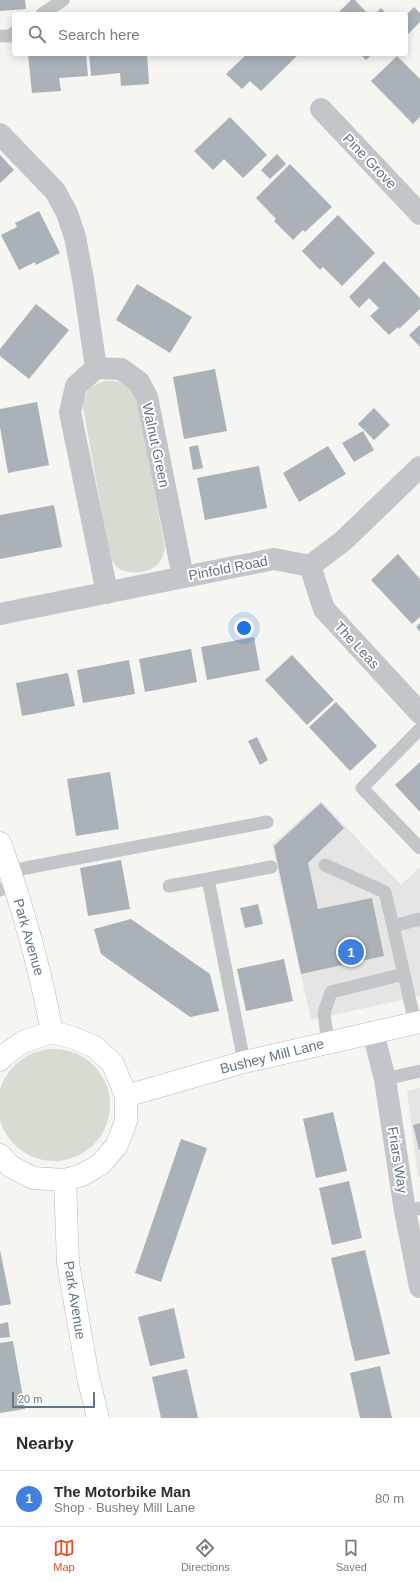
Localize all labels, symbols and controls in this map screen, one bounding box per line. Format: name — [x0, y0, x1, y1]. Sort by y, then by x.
search box — [12, 12, 408, 56]
icon: search — [26, 23, 48, 45]
text: Search here — [58, 26, 140, 43]
street label: Pine Grove — [340, 130, 400, 192]
street label: Walnut Green — [139, 401, 173, 489]
street label: Pinfold Road — [187, 552, 269, 584]
your location — [234, 618, 254, 638]
street label: The Leas — [331, 618, 383, 672]
street label: Park Avenue — [10, 897, 48, 977]
pin: 1 — [338, 937, 364, 967]
street label: Bushey Mill Lane — [218, 1035, 326, 1077]
street label: Friars Way — [385, 1126, 411, 1194]
street label: Park Avenue — [61, 1260, 89, 1341]
scale bar — [12, 1390, 95, 1409]
text: 20 m — [18, 1393, 42, 1405]
text: Nearby — [16, 1434, 74, 1453]
text: The Motorbike Man — [54, 1483, 191, 1500]
text: 1 — [25, 1491, 33, 1506]
text: 80 m — [375, 1491, 404, 1506]
text: Shop · Bushey Mill Lane — [54, 1500, 195, 1515]
tab: Map — [53, 1537, 75, 1573]
tab: Directions — [181, 1537, 230, 1573]
tab: Saved — [336, 1537, 367, 1573]

